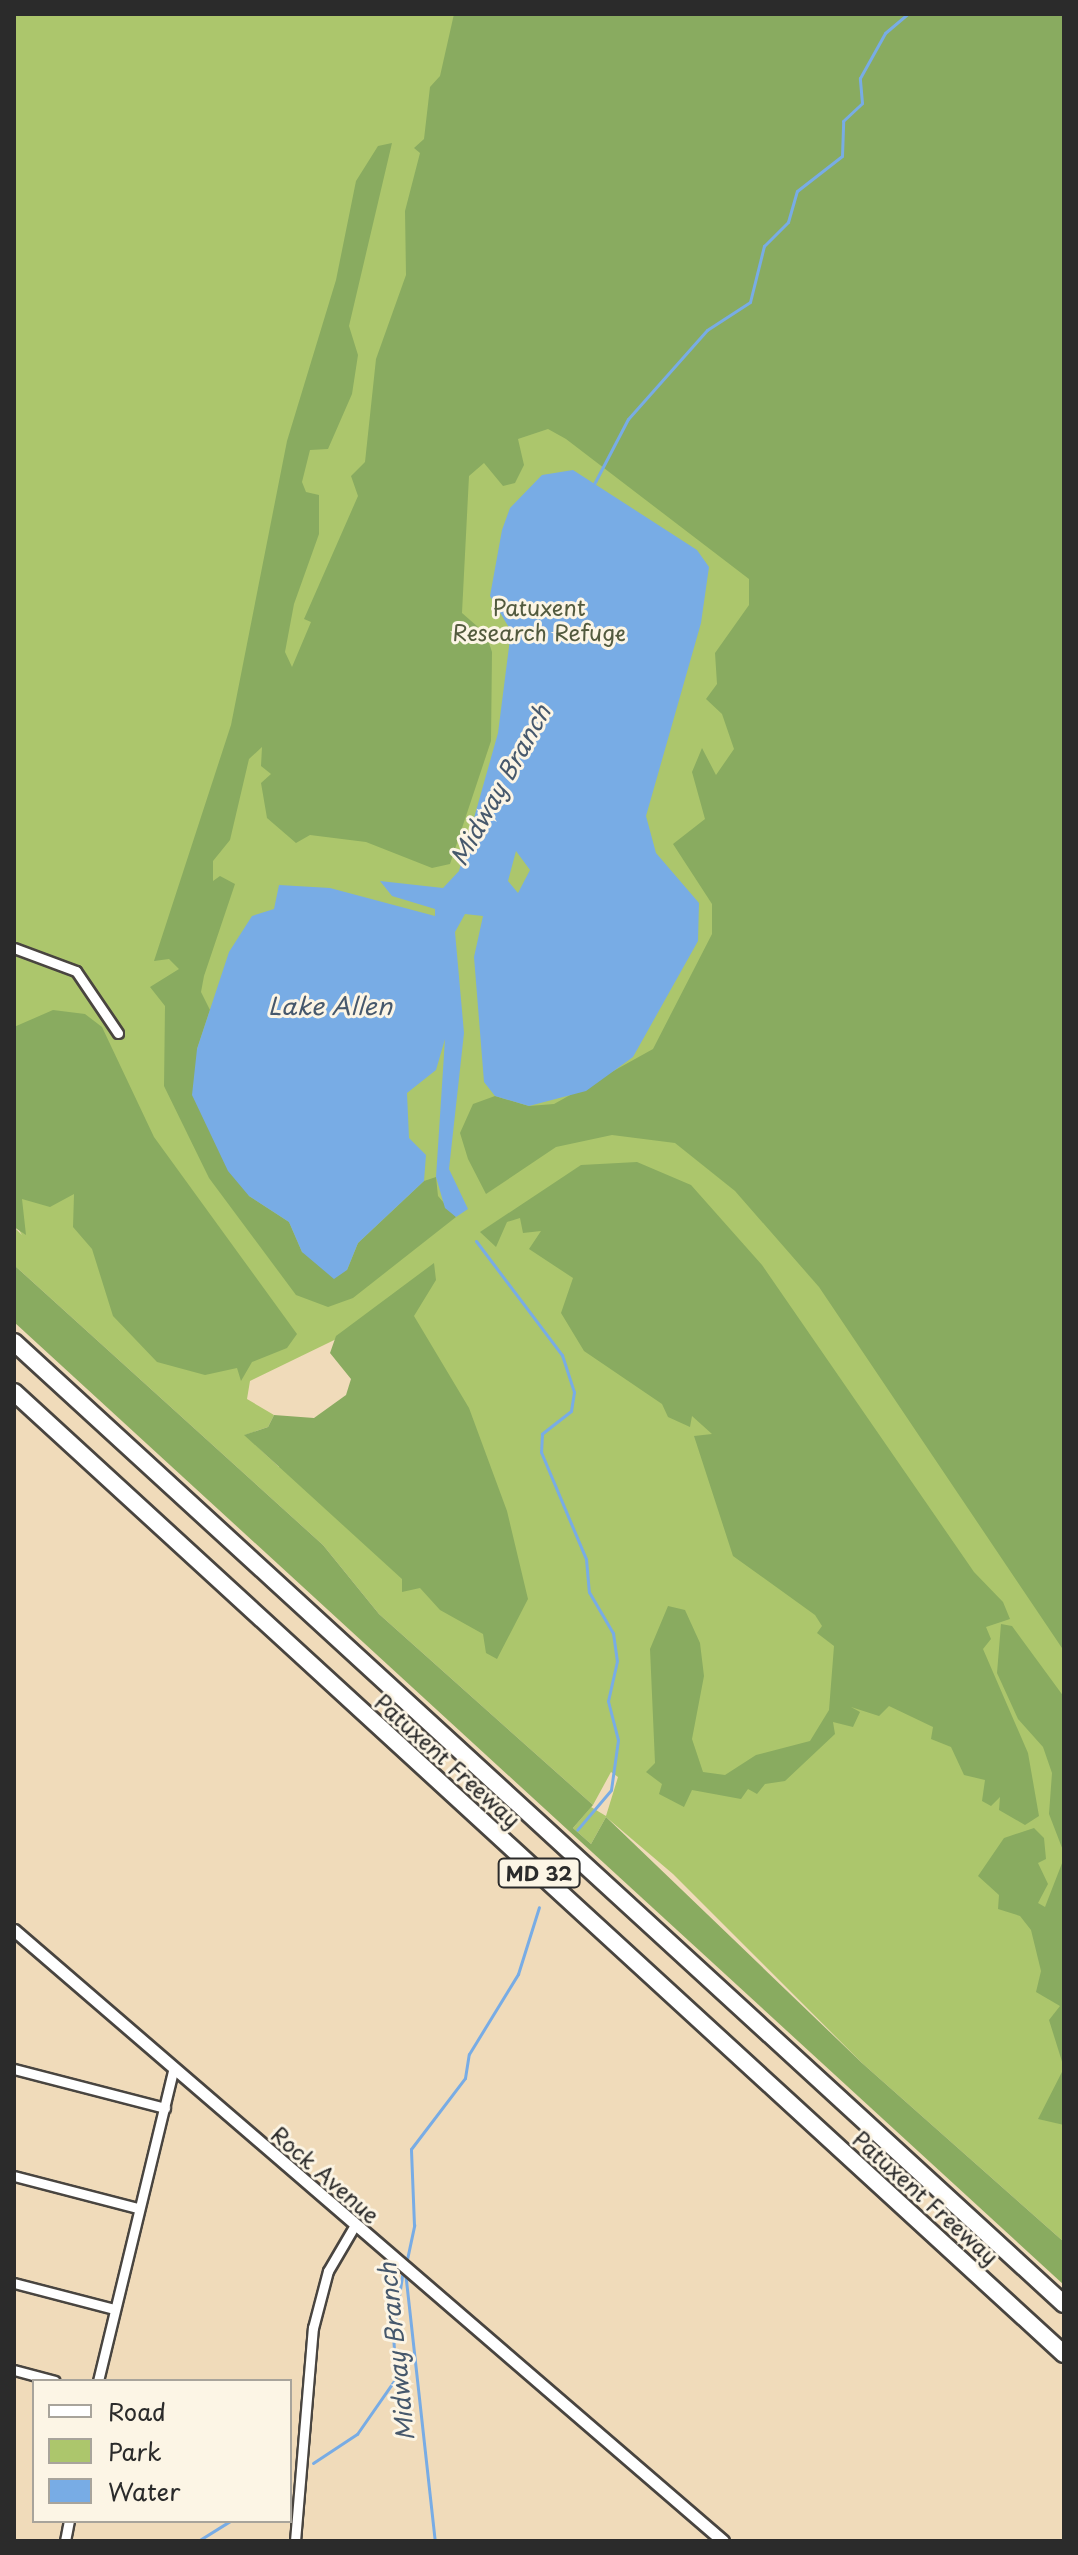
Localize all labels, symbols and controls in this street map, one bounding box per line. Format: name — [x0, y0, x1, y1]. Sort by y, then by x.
park label: Patuxent Research Refuge — [451, 593, 627, 644]
water label: Midway Branch — [444, 699, 556, 871]
water label: Lake Allen — [268, 992, 392, 1020]
street label: Patuxent Freeway — [369, 1687, 527, 1833]
road number: MD 32 — [495, 1857, 583, 1889]
street label: Rock Avenue — [267, 2120, 385, 2228]
street label: Patuxent Freeway — [847, 2124, 1005, 2270]
water label: Midway Branch — [372, 2261, 420, 2443]
legend — [32, 2379, 292, 2523]
text: Road — [108, 2393, 166, 2429]
text: Park — [108, 2433, 162, 2469]
text: Water — [108, 2473, 180, 2509]

